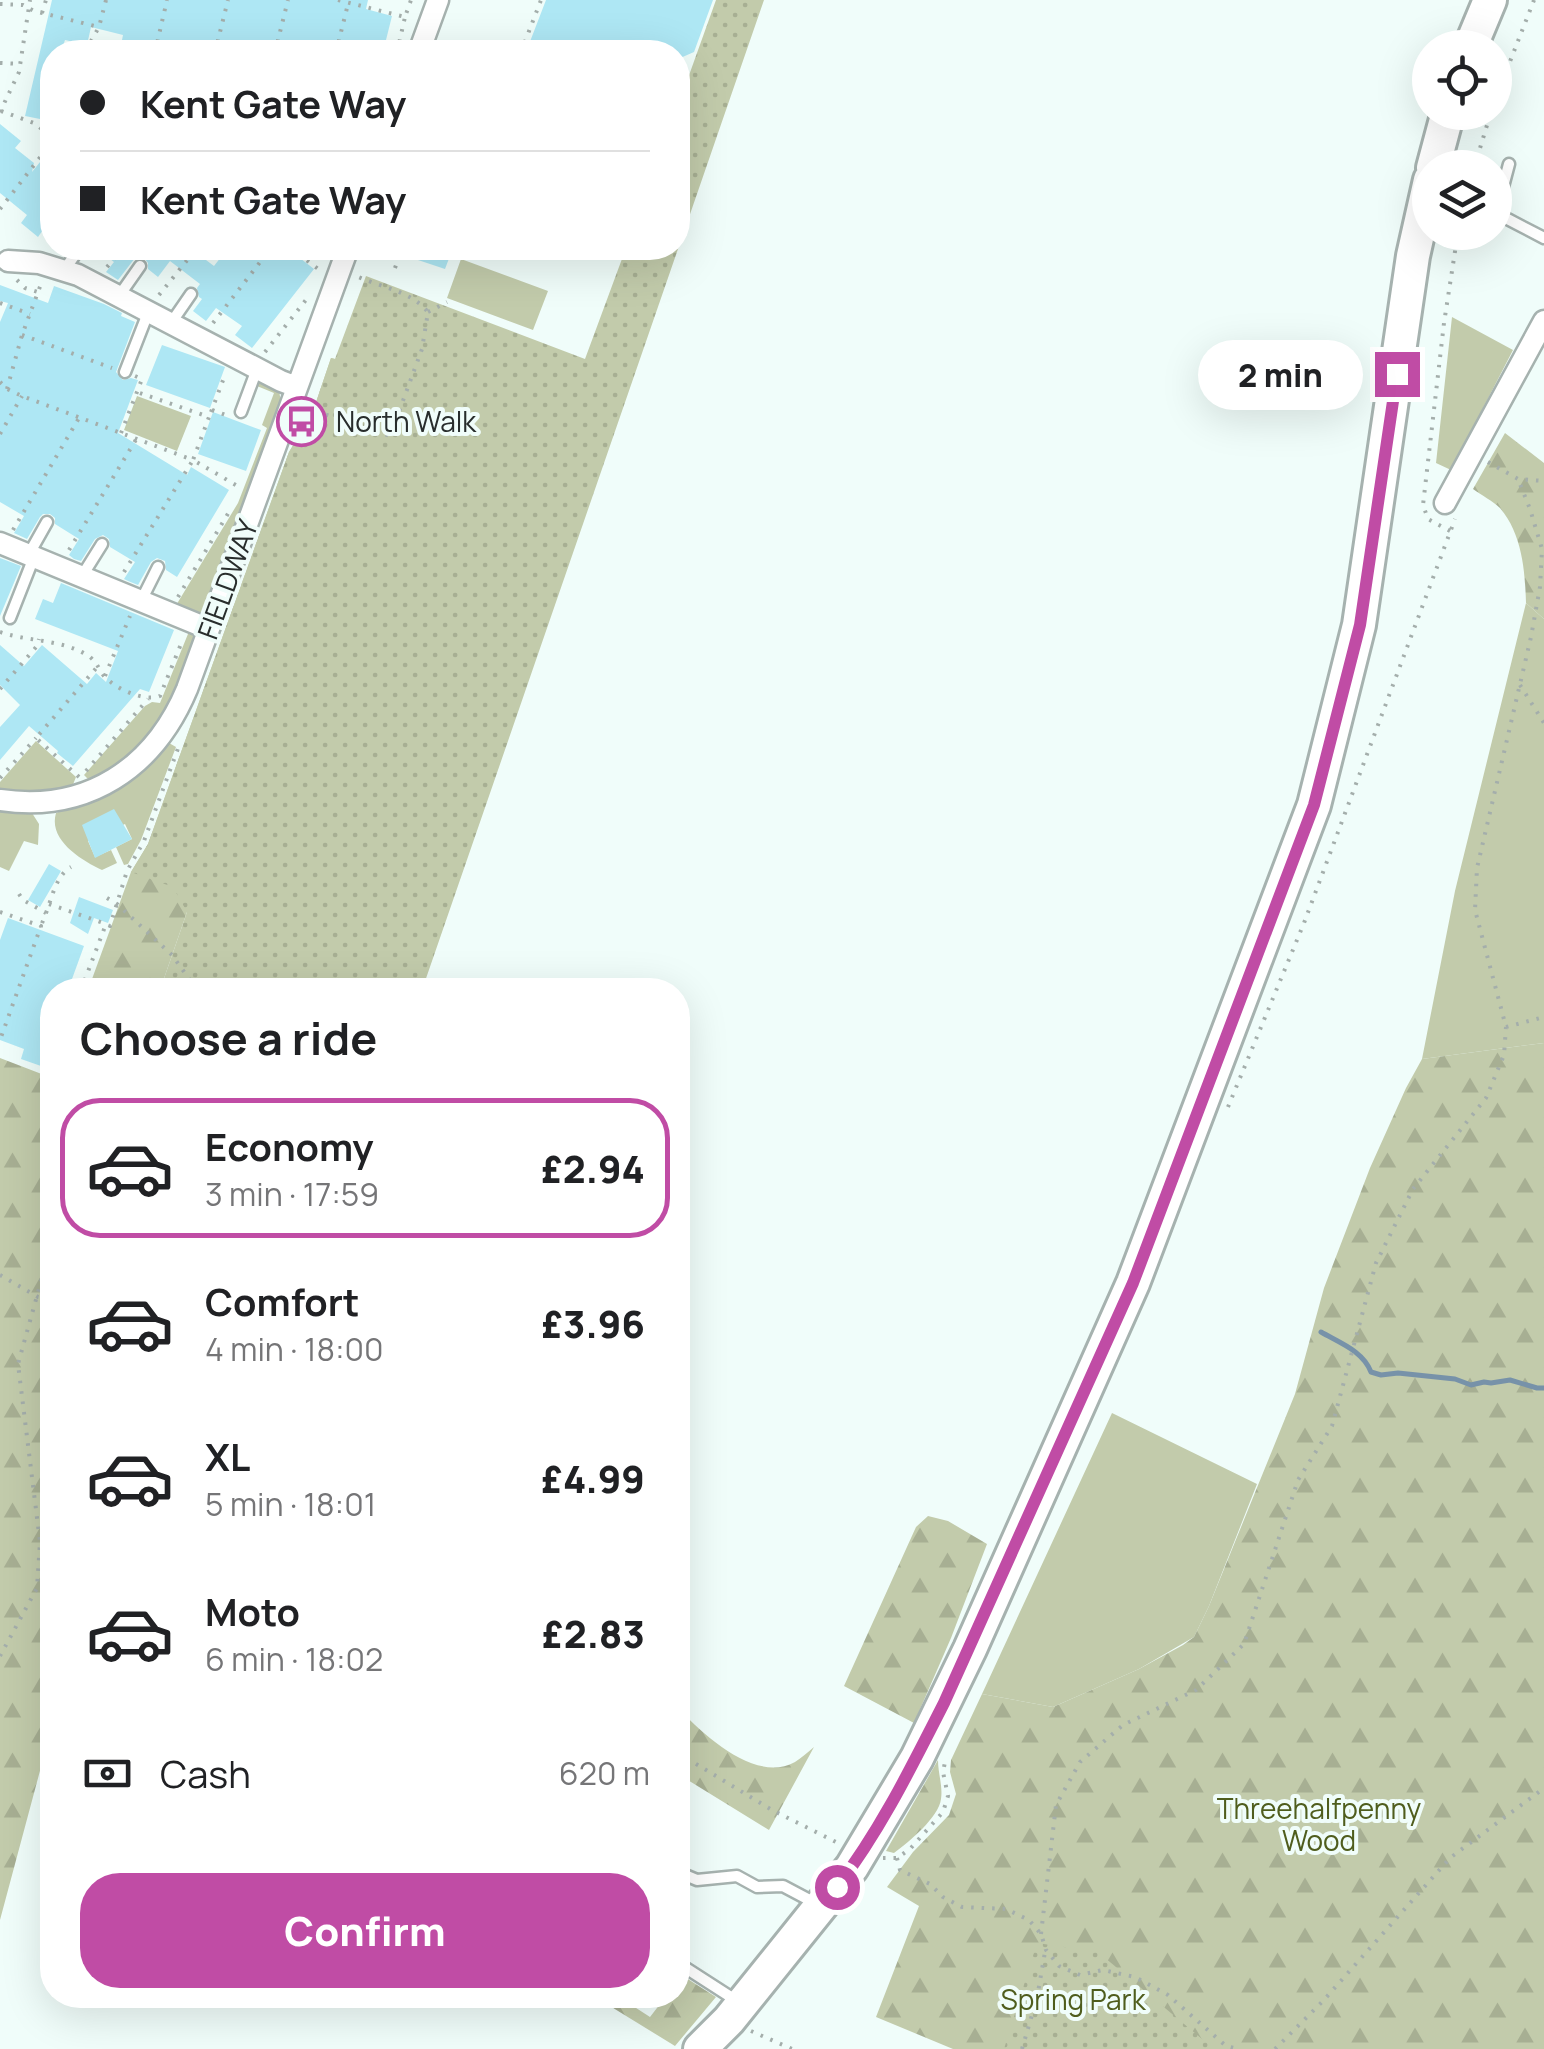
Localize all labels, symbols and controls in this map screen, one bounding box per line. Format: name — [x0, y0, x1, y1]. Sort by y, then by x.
map controls — [1412, 30, 1512, 250]
button: locate — [1412, 30, 1512, 130]
text: Kent Gate Way — [140, 77, 406, 129]
button: layers — [1412, 150, 1512, 250]
text: Kent Gate Way — [140, 173, 406, 225]
callout: 2 min — [1197, 339, 1362, 409]
route end — [1375, 352, 1420, 397]
text: 2 min — [1238, 353, 1323, 397]
bus stop icon: North Walk — [275, 395, 327, 447]
place label: North Walk — [336, 402, 477, 440]
street label: FIELDWAY — [188, 514, 266, 644]
text: Choose a ride — [80, 1007, 377, 1069]
text: Economy — [205, 1120, 374, 1172]
icon: car — [85, 1123, 175, 1213]
text: £2.94 — [541, 1142, 645, 1194]
text: 3 min · 17:59 — [205, 1172, 379, 1216]
text: Comfort — [205, 1275, 359, 1327]
icon: car — [85, 1278, 175, 1368]
text: £3.96 — [541, 1297, 645, 1349]
text: 4 min · 18:00 — [205, 1327, 384, 1371]
text: XL — [205, 1430, 250, 1482]
icon: car — [85, 1433, 175, 1523]
text: £4.99 — [541, 1452, 645, 1504]
text: 5 min · 18:01 — [205, 1482, 376, 1526]
text: Moto — [205, 1585, 300, 1637]
icon: car — [85, 1588, 175, 1678]
text: £2.83 — [542, 1607, 645, 1659]
text: 6 min · 18:02 — [205, 1637, 383, 1681]
icon: cash — [80, 1746, 135, 1801]
text: Cash — [160, 1747, 251, 1799]
text: 620 m — [559, 1751, 650, 1795]
park label: Threehalfpenny Wood — [1217, 1789, 1421, 1859]
route start — [815, 1865, 860, 1910]
button: Confirm — [80, 1873, 650, 1988]
park label: Spring Park — [1000, 1980, 1147, 2018]

